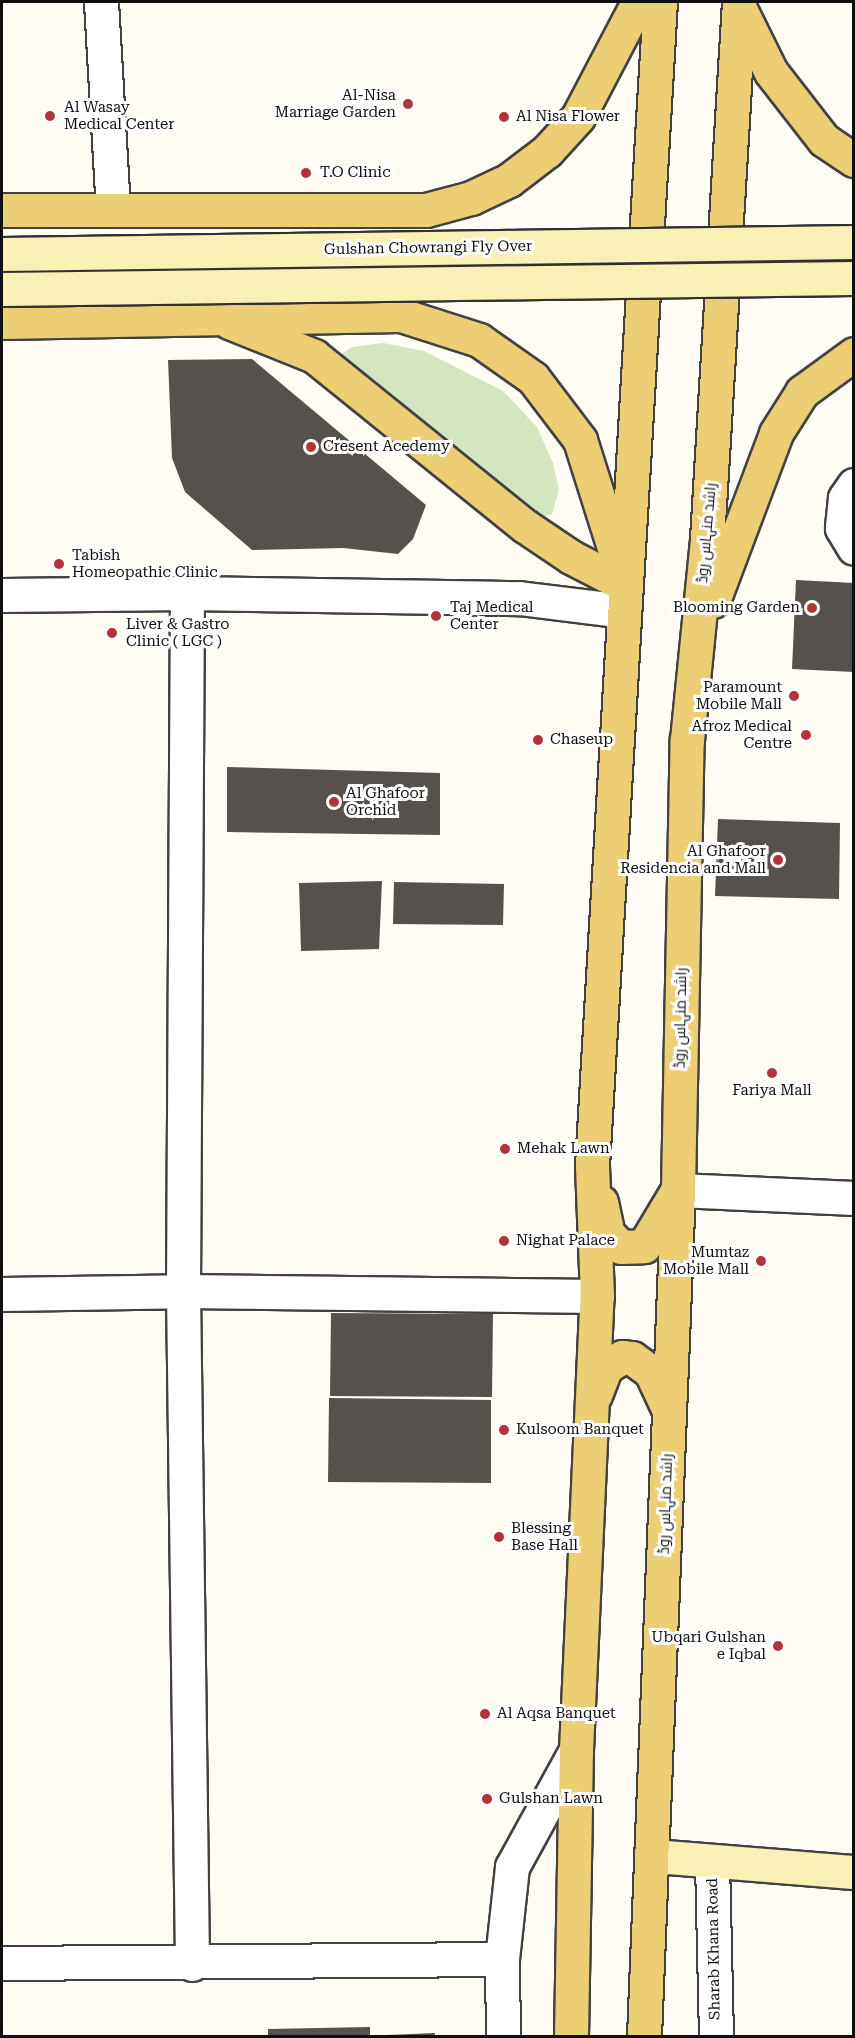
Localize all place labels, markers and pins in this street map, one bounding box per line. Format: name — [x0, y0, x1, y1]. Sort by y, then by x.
place label: Al-Nisa Marriage Garden — [275, 86, 396, 121]
marker: Al-Nisa Marriage Garden — [401, 97, 415, 111]
place label: Al Wasay Medical Center — [64, 98, 174, 133]
marker: Al Wasay Medical Center — [41, 107, 59, 125]
place label: Al Nisa Flower — [516, 108, 620, 126]
marker: Al Nisa Flower — [497, 110, 511, 124]
marker: T.O Clinic — [297, 164, 315, 182]
place label: T.O Clinic — [320, 164, 391, 182]
place label: Cresent Acedemy — [323, 438, 450, 456]
marker: Cresent Acedemy — [304, 440, 318, 454]
place label: Tabish Homeopathic Clinic — [72, 546, 218, 581]
marker: Tabish Homeopathic Clinic — [50, 555, 68, 573]
place label: Taj Medical Center — [450, 598, 533, 633]
place label: Blooming Garden — [673, 599, 800, 617]
marker: Blooming Garden — [805, 601, 819, 615]
marker: Taj Medical Center — [427, 607, 445, 625]
place label: Liver & Gastro Clinic ( LGC ) — [126, 615, 230, 650]
marker: Liver & Gastro Clinic ( LGC ) — [103, 624, 121, 642]
place label: Paramount Mobile Mall — [696, 678, 782, 713]
marker: Paramount Mobile Mall — [787, 689, 801, 703]
place label: Afroz Medical Centre — [692, 717, 792, 752]
marker: Afroz Medical Centre — [797, 726, 815, 744]
place label: Chaseup — [550, 731, 613, 749]
marker: Chaseup — [531, 733, 545, 747]
place label: Al Ghafoor Orchid — [346, 784, 425, 819]
marker: Al Ghafoor Orchid — [327, 795, 341, 809]
place label: Al Ghafoor Residencia and Mall — [620, 842, 766, 877]
marker: Al Ghafoor Residencia and Mall — [771, 853, 785, 867]
marker: Fariya Mall — [765, 1066, 779, 1080]
place label: Fariya Mall — [732, 1082, 812, 1100]
place label: Mehak Lawn — [517, 1140, 610, 1158]
marker: Mehak Lawn — [498, 1142, 512, 1156]
place label: Nighat Palace — [516, 1232, 615, 1250]
marker: Nighat Palace — [497, 1234, 511, 1248]
place label: Mumtaz Mobile Mall — [663, 1243, 749, 1278]
marker: Mumtaz Mobile Mall — [754, 1254, 768, 1268]
place label: Kulsoom Banquet — [516, 1421, 644, 1439]
marker: Kulsoom Banquet — [497, 1423, 511, 1437]
place label: Blessing Base Hall — [511, 1519, 578, 1554]
marker: Blessing Base Hall — [492, 1530, 506, 1544]
place label: Ubqari Gulshan e Iqbal — [651, 1628, 766, 1663]
marker: Ubqari Gulshan e Iqbal — [771, 1639, 785, 1653]
place label: Al Aqsa Banquet — [497, 1705, 616, 1723]
marker: Al Aqsa Banquet — [478, 1707, 492, 1721]
place label: Gulshan Lawn — [499, 1790, 603, 1808]
marker: Gulshan Lawn — [480, 1792, 494, 1806]

